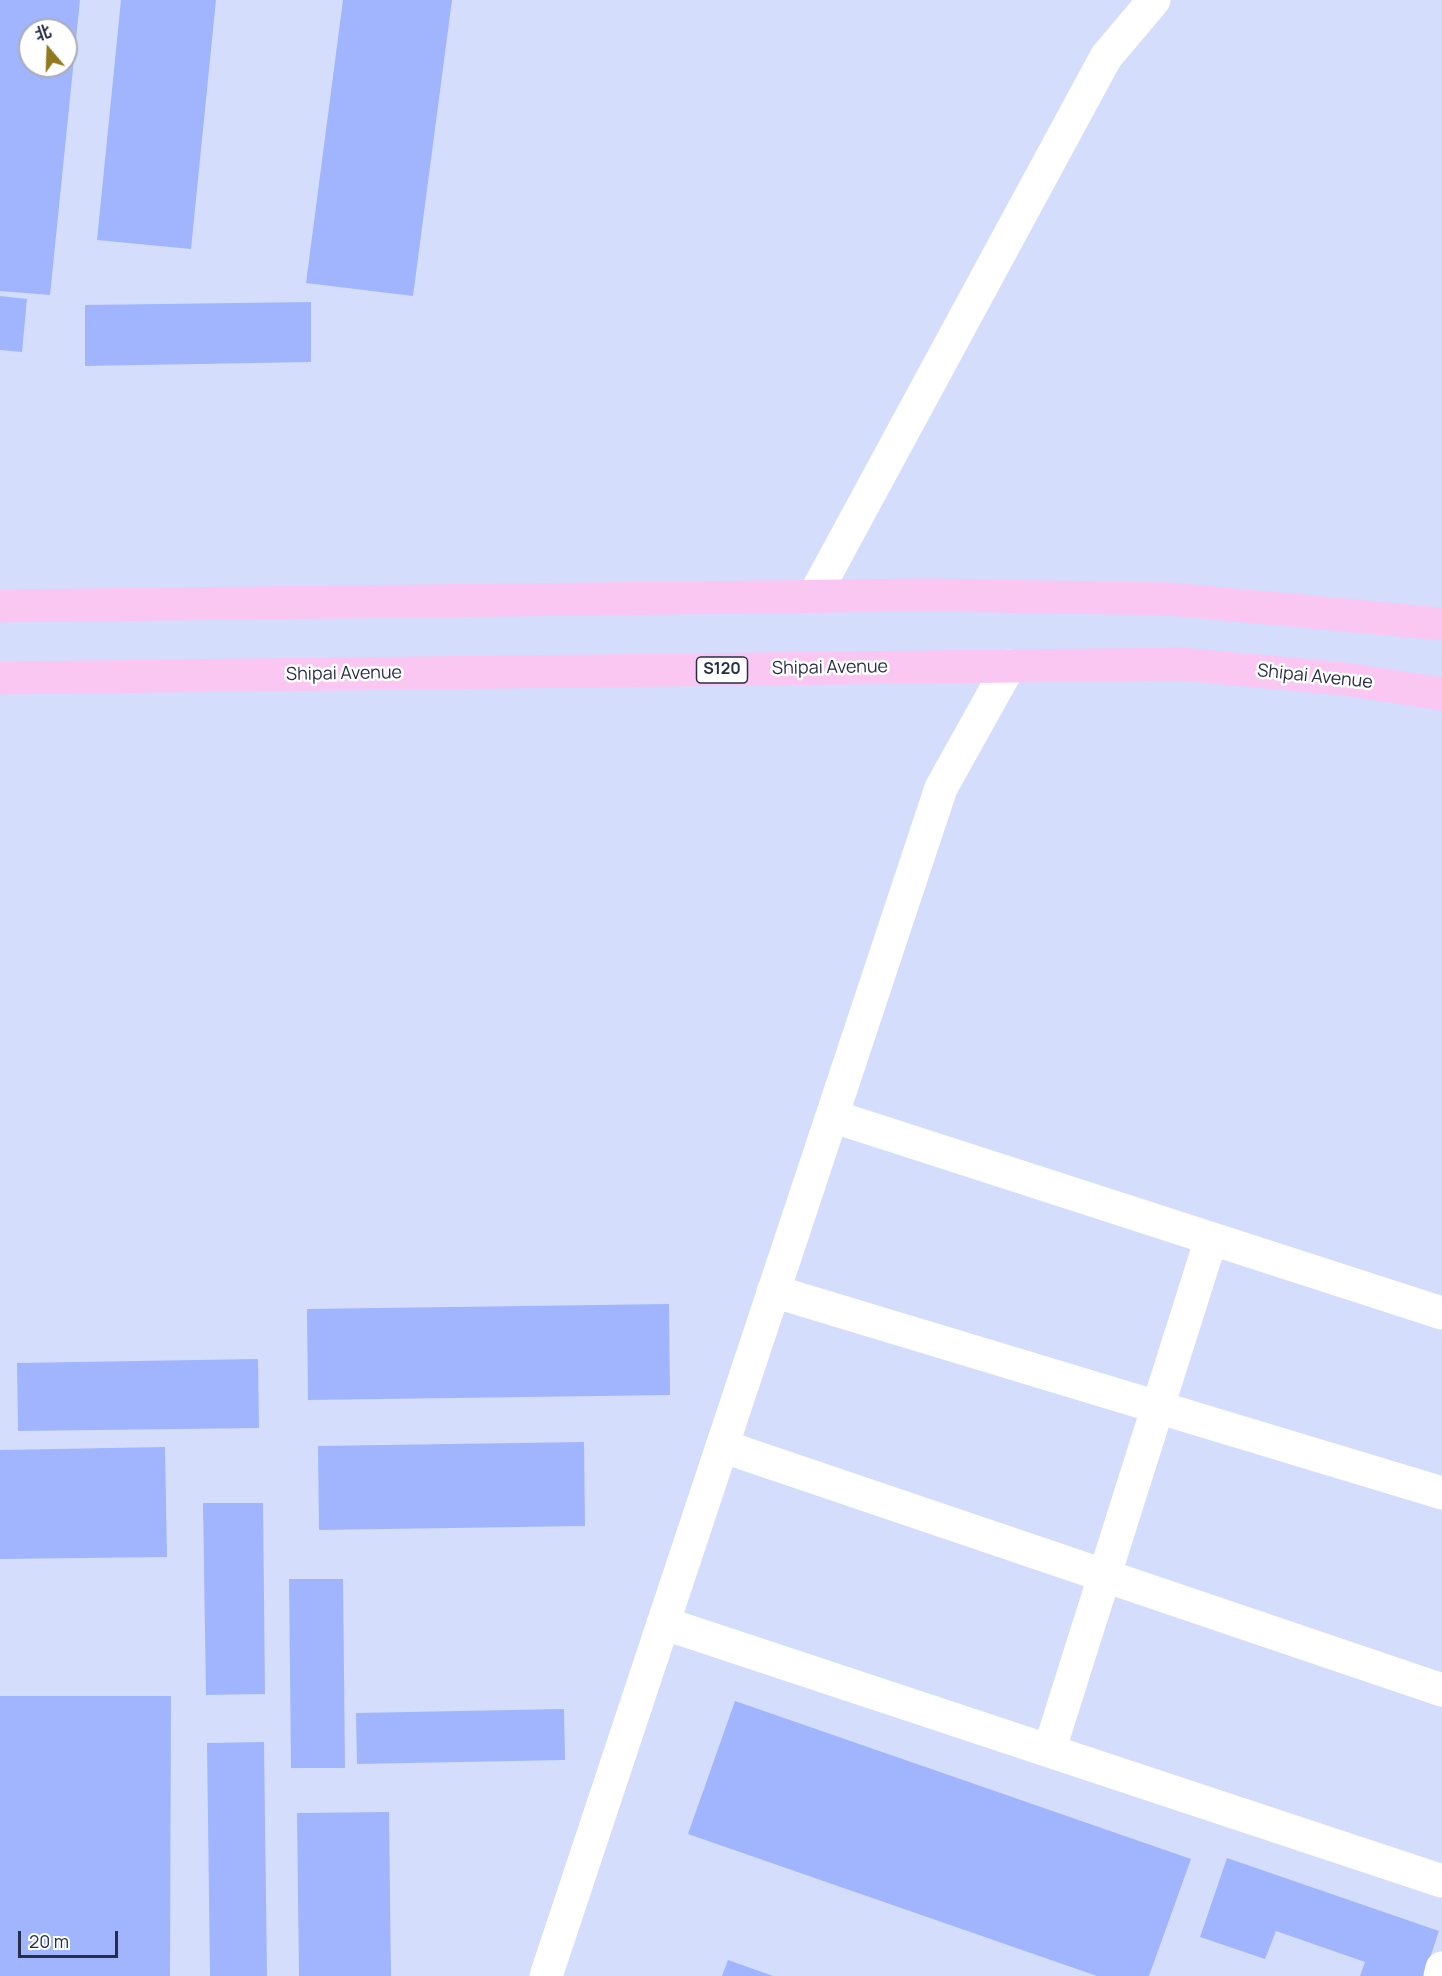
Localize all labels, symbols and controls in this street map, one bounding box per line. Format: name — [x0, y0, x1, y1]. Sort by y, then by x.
north arrow — [18, 18, 78, 78]
text: 北 — [32, 20, 54, 46]
street label: Shipai Avenue — [772, 656, 888, 680]
road number: S120 — [696, 657, 748, 683]
street label: Shipai Avenue — [1256, 660, 1374, 694]
street label: Shipai Avenue — [286, 662, 402, 686]
scale bar — [21, 1919, 122, 1957]
text: 20 m — [29, 1929, 69, 1953]

